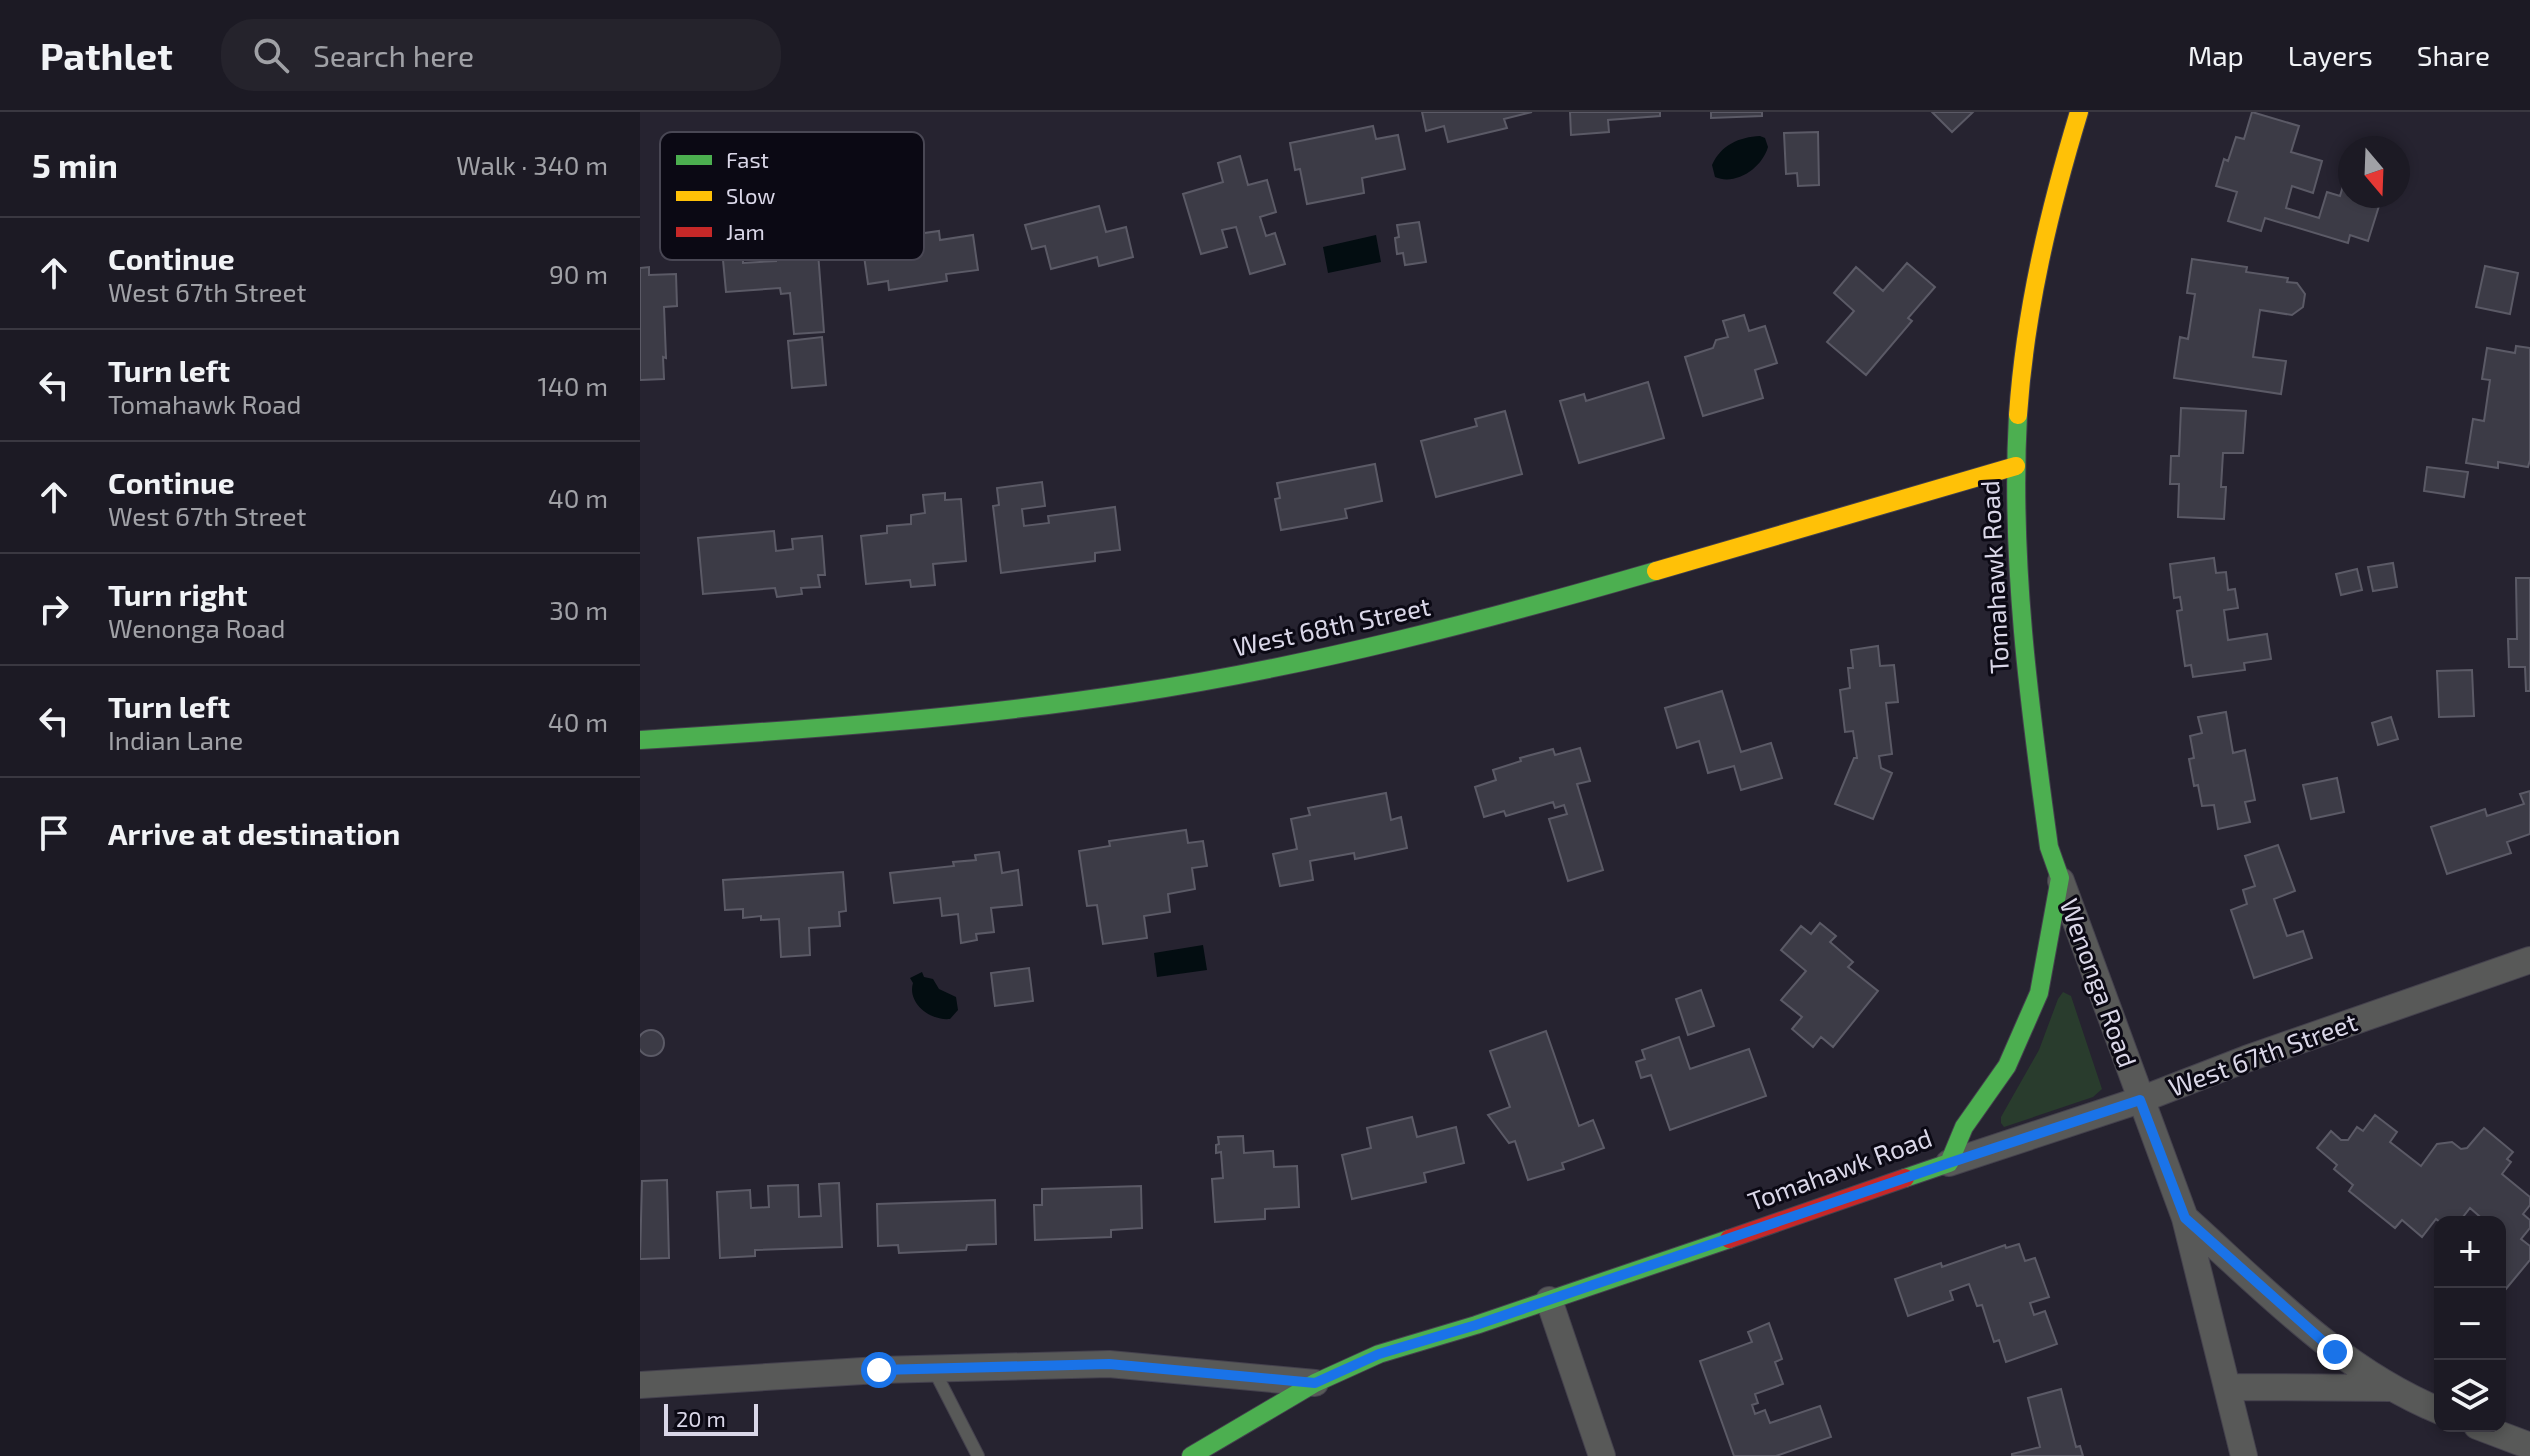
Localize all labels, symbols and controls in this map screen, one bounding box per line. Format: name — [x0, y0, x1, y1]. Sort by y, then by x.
search box — [221, 19, 781, 91]
text: Pathlet — [40, 32, 173, 78]
icon: search — [249, 33, 293, 77]
text: Search here — [313, 37, 474, 73]
text: Map — [2188, 38, 2244, 72]
text: Layers — [2288, 38, 2373, 72]
text: Share — [2417, 38, 2490, 72]
legend — [660, 132, 924, 260]
north arrow — [2338, 136, 2410, 208]
text: 5 min — [32, 144, 118, 185]
text: Fast — [726, 146, 769, 172]
text: Walk · 340 m — [456, 149, 608, 180]
text: Slow — [726, 182, 775, 208]
text: Jam — [726, 218, 765, 244]
text: Continue — [108, 240, 235, 276]
icon: ahead — [32, 251, 76, 295]
text: 90 m — [549, 258, 608, 289]
text: West 67th Street — [108, 276, 306, 307]
text: Turn left — [108, 352, 230, 388]
icon: left — [32, 363, 76, 407]
text: 140 m — [537, 370, 608, 401]
text: Tomahawk Road — [108, 388, 301, 419]
text: Continue — [108, 464, 235, 500]
icon: ahead — [32, 475, 76, 519]
street label: Tomahawk Road — [1973, 480, 2014, 674]
text: 40 m — [548, 482, 608, 513]
text: West 67th Street — [108, 500, 306, 531]
text: Turn right — [108, 576, 248, 612]
icon: right — [32, 587, 76, 631]
street label: West 68th Street — [1230, 589, 1433, 662]
text: 30 m — [549, 594, 608, 625]
text: Wenonga Road — [108, 612, 285, 643]
text: Turn left — [108, 688, 230, 724]
icon: left — [32, 699, 76, 743]
text: 40 m — [548, 706, 608, 737]
text: Indian Lane — [108, 724, 243, 755]
icon: arrive — [32, 811, 76, 855]
text: Arrive at destination — [108, 815, 400, 851]
street label: Wenonga Road — [2054, 894, 2144, 1071]
street label: West 67th Street — [2164, 1005, 2361, 1102]
street label: Tomahawk Road — [1743, 1121, 1936, 1216]
map controls — [2434, 1216, 2506, 1432]
button: + — [2434, 1216, 2506, 1288]
button: − — [2434, 1288, 2506, 1360]
route end — [2317, 1334, 2353, 1370]
route start — [861, 1352, 897, 1388]
button: layers — [2434, 1360, 2506, 1432]
scale bar — [664, 1400, 758, 1436]
text: 20 m — [676, 1405, 726, 1431]

